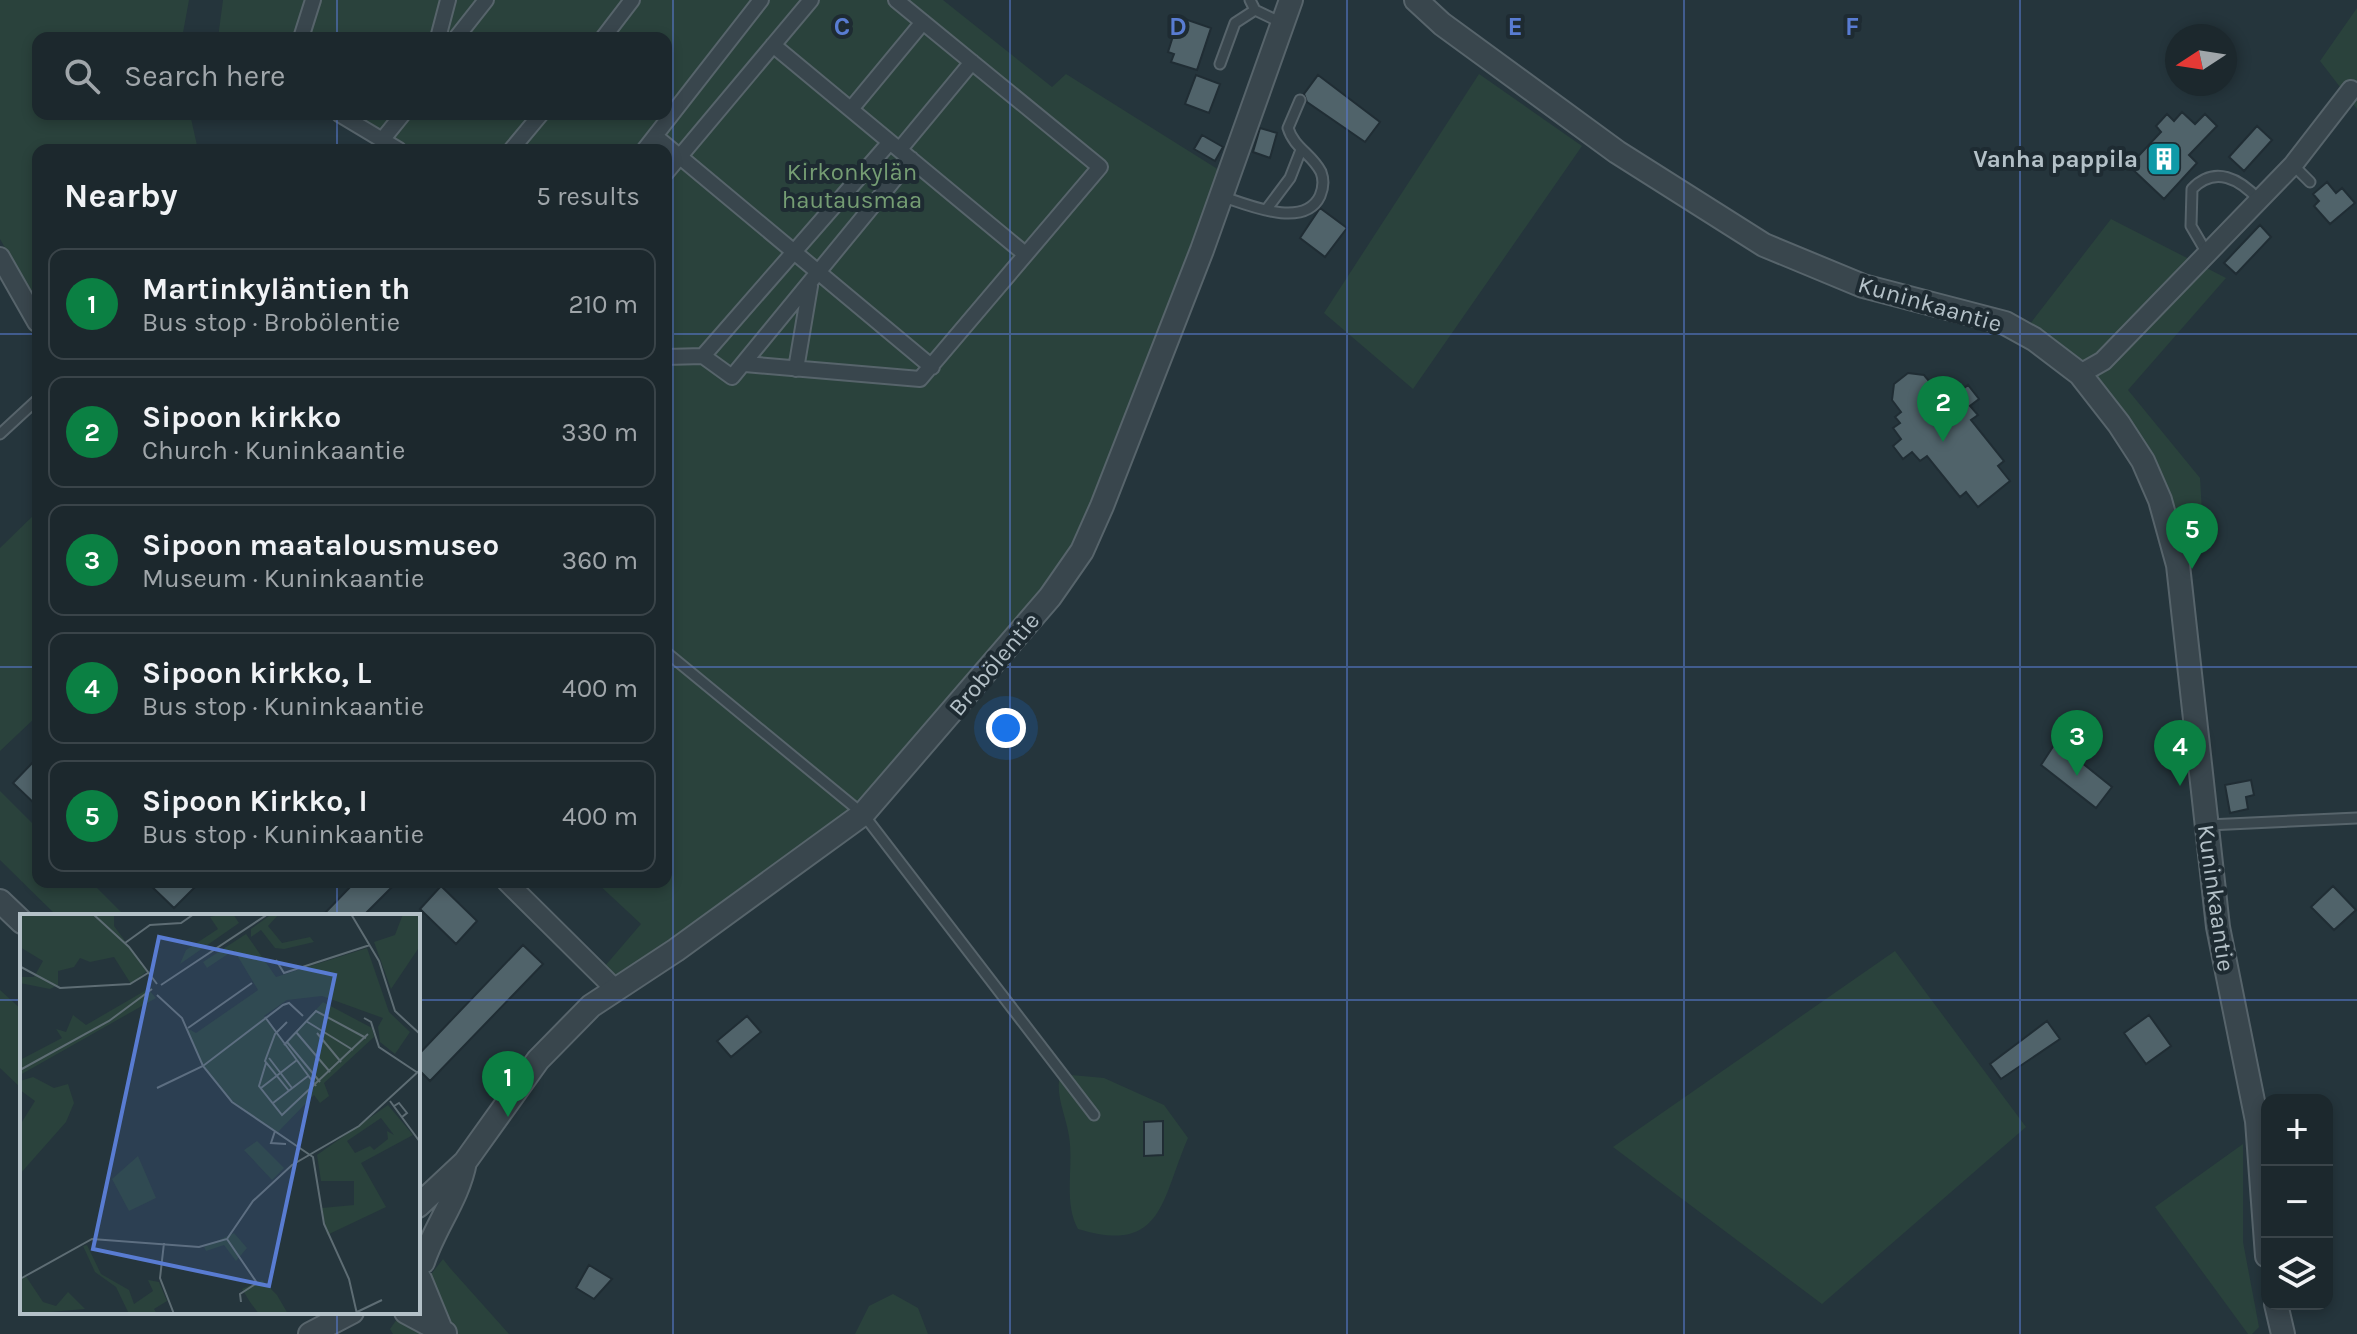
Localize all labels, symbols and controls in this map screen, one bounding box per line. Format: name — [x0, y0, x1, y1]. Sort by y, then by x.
text: C — [834, 11, 850, 42]
text: D — [1169, 11, 1187, 42]
text: E — [1507, 11, 1523, 42]
text: F — [1845, 11, 1859, 42]
north arrow — [2165, 24, 2237, 96]
search box — [32, 32, 672, 120]
icon: search — [60, 54, 104, 98]
text: Search here — [124, 58, 285, 94]
building icon: Vanha pappila — [2145, 140, 2183, 178]
place label: Vanha pappila — [1973, 145, 2138, 173]
park label: Kirkonkylän hautausmaa — [782, 158, 922, 214]
text: Nearby — [64, 176, 178, 216]
text: 5 results — [536, 181, 640, 212]
street label: Kuninkaantie — [1855, 270, 2005, 338]
text: Martinkyläntien th — [142, 271, 410, 307]
text: 1 — [87, 289, 97, 320]
text: 210 m — [568, 289, 638, 320]
text: Bus stop · Brobölentie — [142, 307, 400, 338]
pin: 2 — [1917, 376, 1969, 442]
text: Sipoon kirkko — [142, 399, 341, 435]
text: 2 — [84, 417, 100, 448]
text: 330 m — [561, 417, 638, 448]
text: Church · Kuninkaantie — [142, 435, 405, 466]
pin: 5 — [2166, 503, 2218, 569]
text: Sipoon maatalousmuseo — [142, 527, 499, 563]
text: 3 — [84, 545, 100, 576]
text: 360 m — [562, 545, 638, 576]
text: Museum · Kuninkaantie — [142, 563, 424, 594]
street label: Brobölentie — [943, 607, 1045, 721]
text: Sipoon kirkko, L — [142, 655, 371, 691]
text: 4 — [84, 673, 100, 704]
text: 400 m — [562, 673, 638, 704]
text: Bus stop · Kuninkaantie — [142, 691, 424, 722]
your location — [986, 708, 1026, 748]
pin: 3 — [2051, 710, 2103, 776]
pin: 4 — [2154, 720, 2206, 786]
text: Sipoon Kirkko, I — [142, 783, 368, 819]
text: 5 — [84, 801, 100, 832]
text: 400 m — [562, 801, 638, 832]
text: Bus stop · Kuninkaantie — [142, 819, 424, 850]
street label: Kuninkaantie — [2192, 823, 2240, 973]
inset map — [20, 914, 420, 1314]
pin: 1 — [482, 1051, 534, 1117]
map controls — [2261, 1094, 2333, 1310]
button: + — [2261, 1094, 2333, 1166]
button: − — [2261, 1166, 2333, 1238]
button: layers — [2261, 1238, 2333, 1310]

